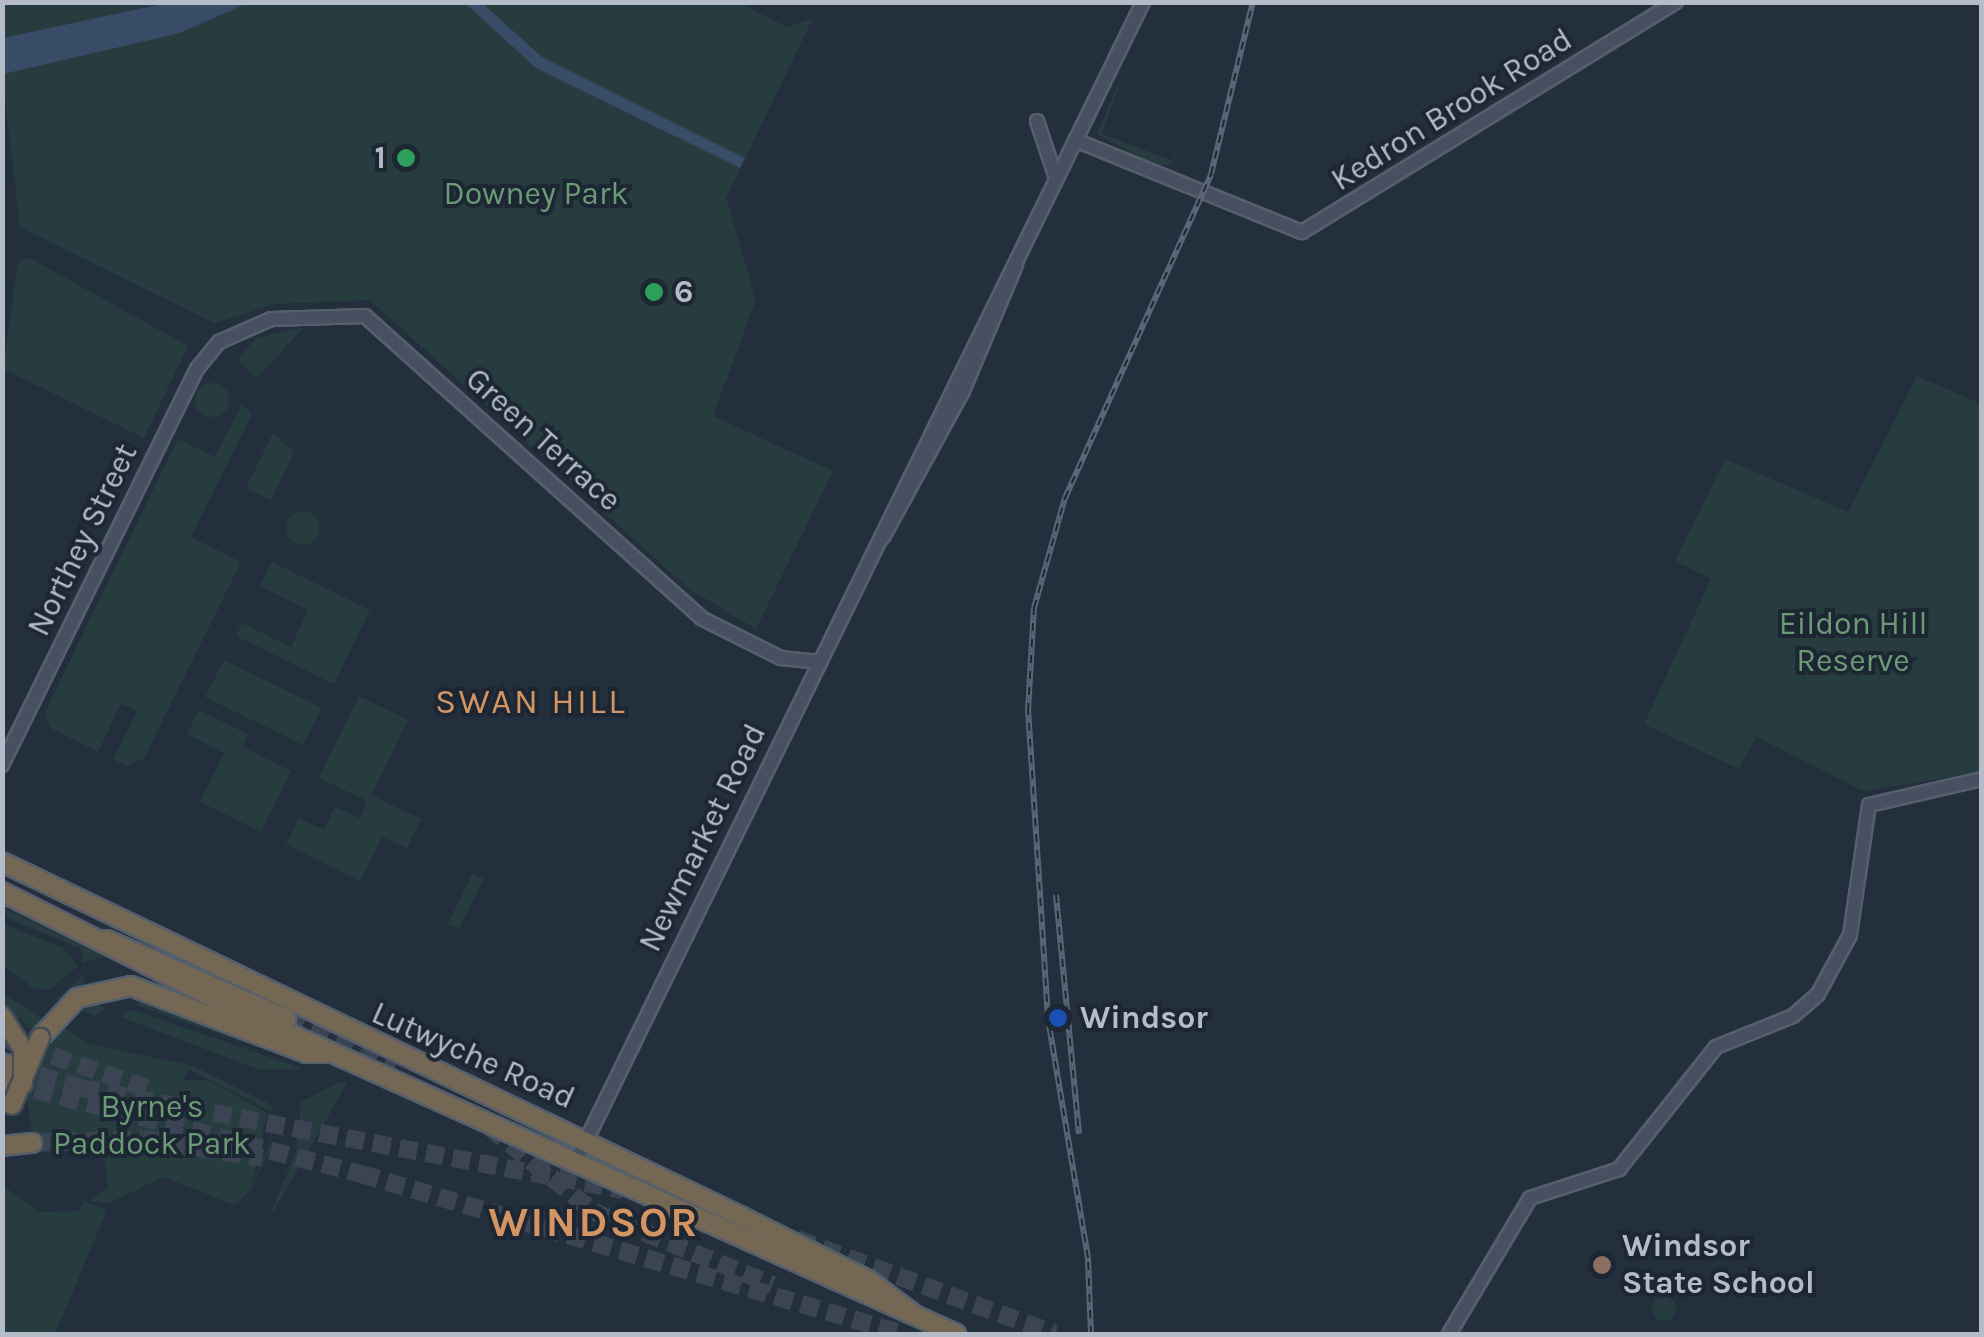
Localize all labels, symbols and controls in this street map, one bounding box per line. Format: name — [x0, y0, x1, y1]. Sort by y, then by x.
street label: Kedron Brook Road — [1325, 20, 1579, 200]
place label: 1 — [375, 139, 386, 177]
marker: 1 — [395, 147, 417, 169]
park label: Downey Park — [444, 175, 628, 213]
place label: 6 — [674, 273, 693, 311]
marker: 6 — [643, 281, 665, 303]
street label: Green Terrace — [457, 360, 629, 520]
street label: Northey Street — [20, 438, 146, 642]
park label: Eildon Hill Reserve — [1779, 606, 1927, 681]
district label: SWAN HILL — [435, 681, 627, 723]
street label: Newmarket Road — [631, 718, 775, 958]
street label: Lutwyche Road — [366, 994, 580, 1118]
place label: Windsor — [1080, 999, 1208, 1037]
marker: Windsor — [1045, 1005, 1071, 1031]
park label: Byrne's Paddock Park — [53, 1089, 251, 1164]
district label: WINDSOR — [488, 1197, 700, 1247]
place label: Windsor State School — [1622, 1228, 1815, 1303]
marker: Windsor State School — [1591, 1254, 1613, 1276]

